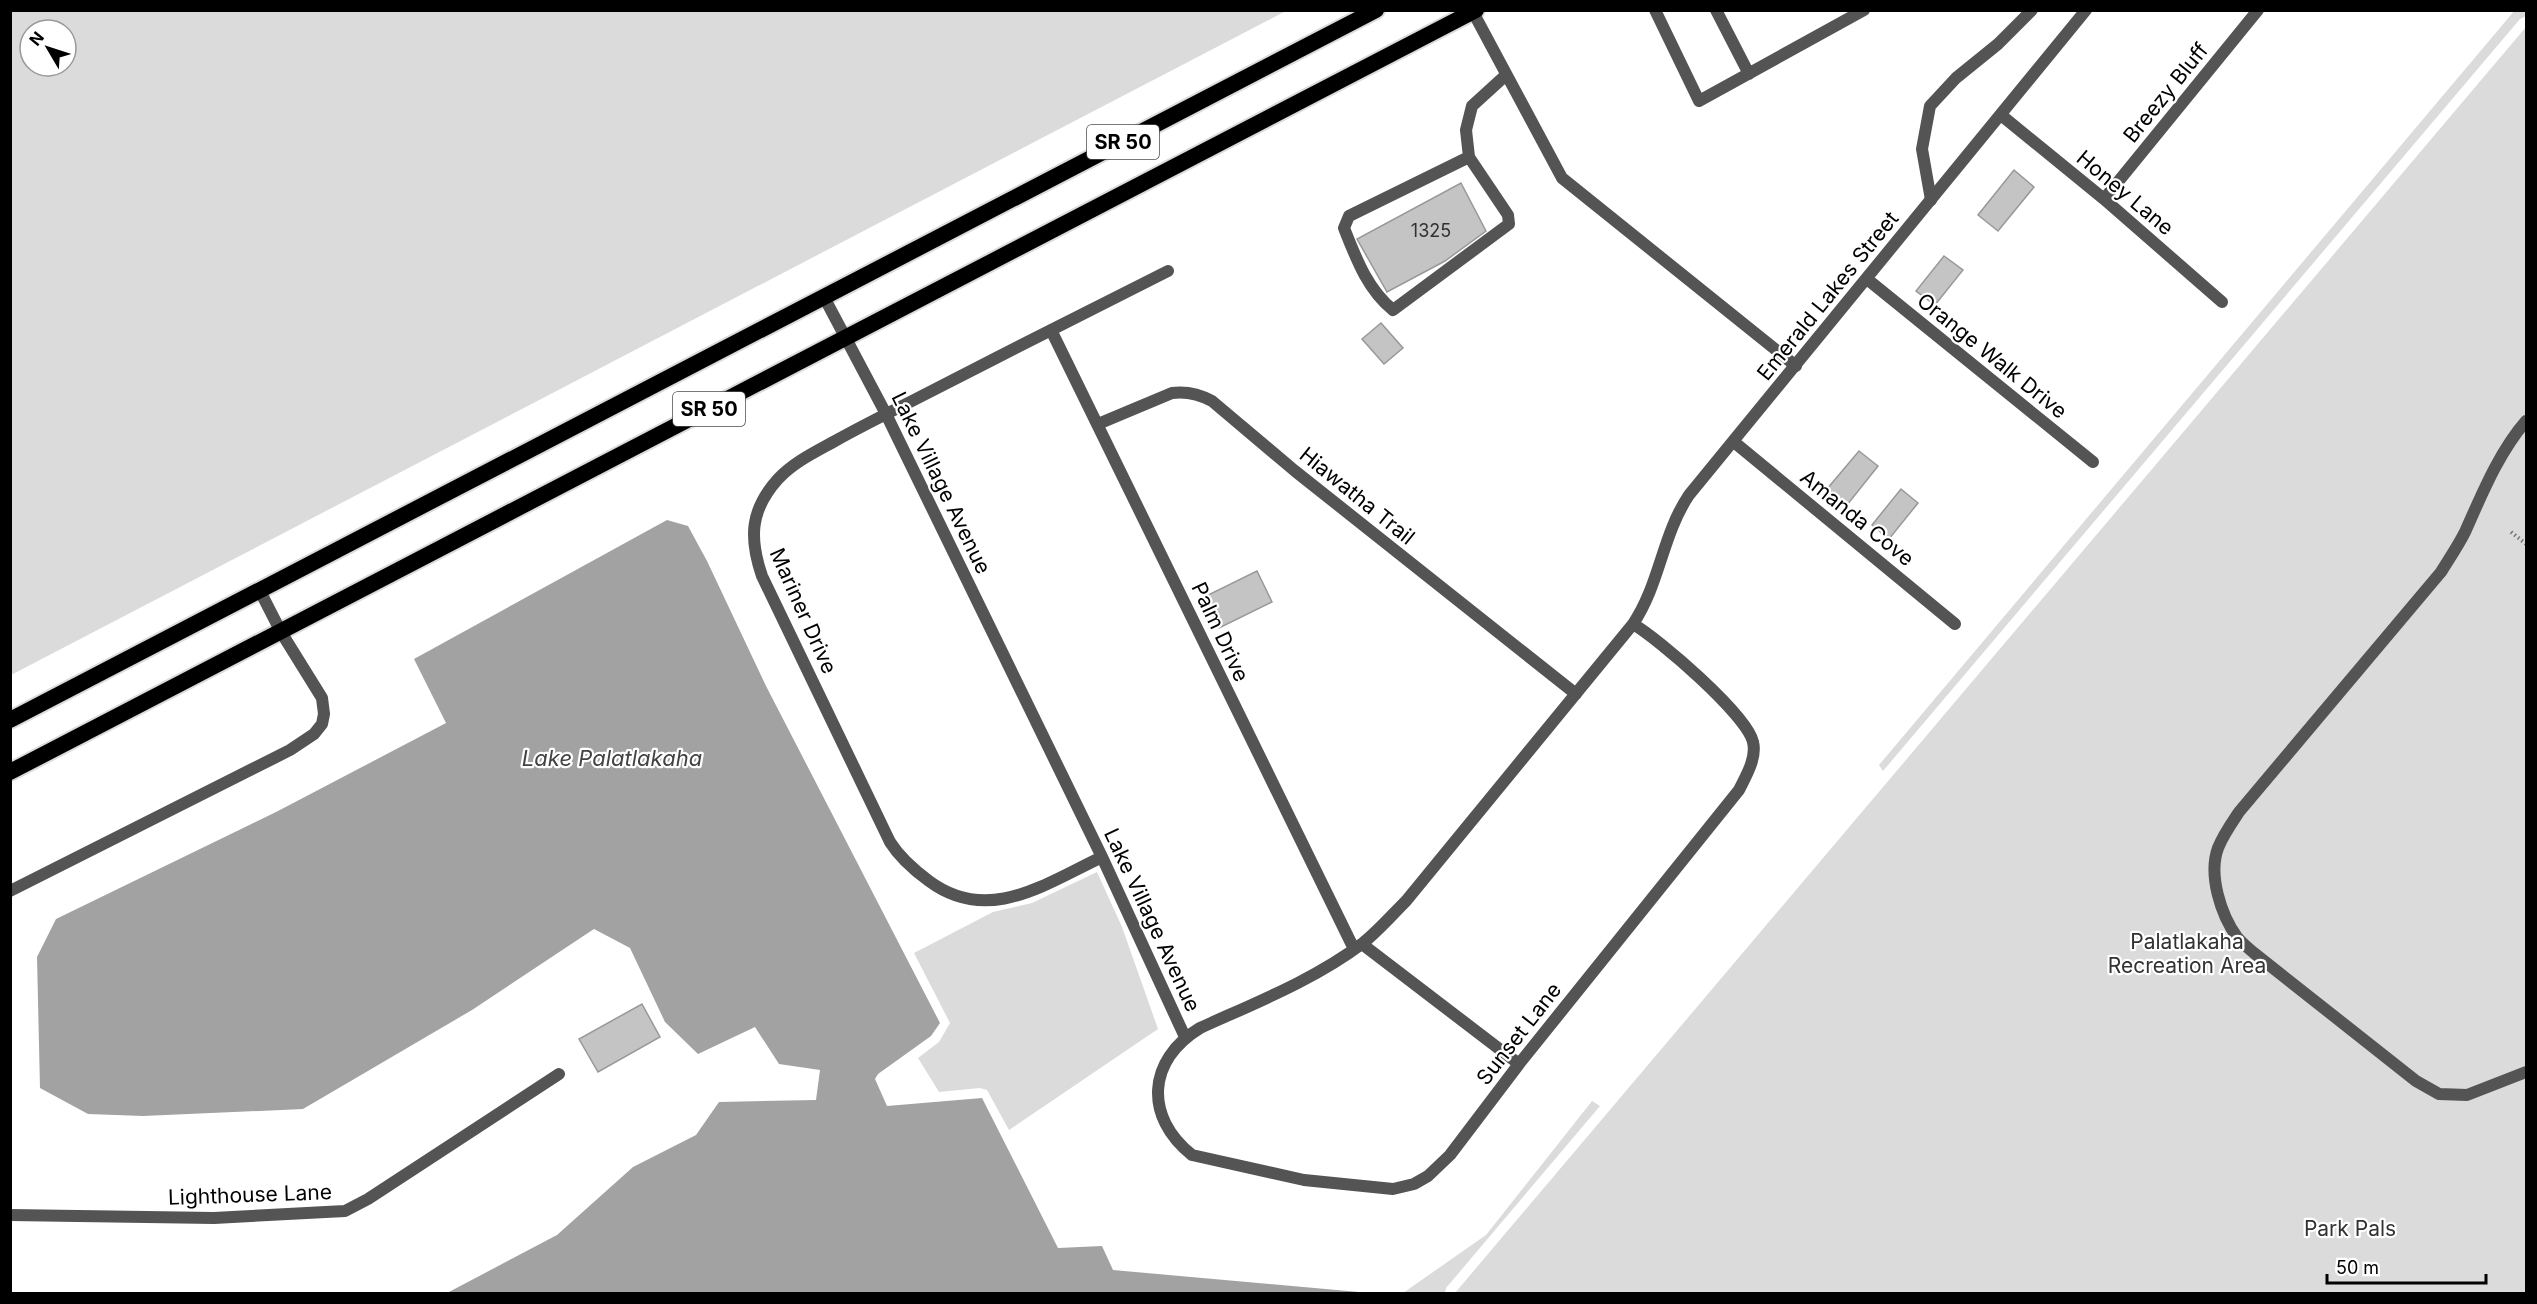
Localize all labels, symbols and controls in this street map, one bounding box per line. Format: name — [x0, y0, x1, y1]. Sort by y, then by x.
north arrow — [18, 18, 78, 78]
text: N — [25, 28, 48, 50]
street label: Breezy Bluff — [2118, 38, 2213, 147]
road number: SR 50 — [1087, 125, 1159, 159]
street label: Honey Lane — [2072, 145, 2179, 240]
street label: Emerald Lakes Street — [1752, 206, 1903, 385]
house number: 1325 — [1411, 220, 1451, 241]
street label: Orange Walk Drive — [1912, 288, 2072, 424]
street label: Lake Village Avenue — [887, 388, 996, 578]
road number: SR 50 — [673, 392, 745, 426]
street label: Hiawatha Trail — [1295, 442, 1420, 550]
street label: Amanda Cove — [1796, 464, 1919, 571]
street label: Mariner Drive — [765, 544, 842, 677]
street label: Palm Drive — [1187, 578, 1254, 685]
water label: Lake Palatlakaha — [522, 745, 702, 771]
street label: Lake Village Avenue — [1099, 824, 1206, 1015]
park label: Palatlakaha Recreation Area — [2108, 929, 2266, 978]
street label: Sunset Lane — [1471, 978, 1566, 1090]
street label: Lighthouse Lane — [168, 1179, 332, 1210]
park label: Park Pals — [2304, 1216, 2396, 1241]
scale bar — [2327, 1247, 2486, 1285]
text: 50 m — [2336, 1257, 2379, 1278]

